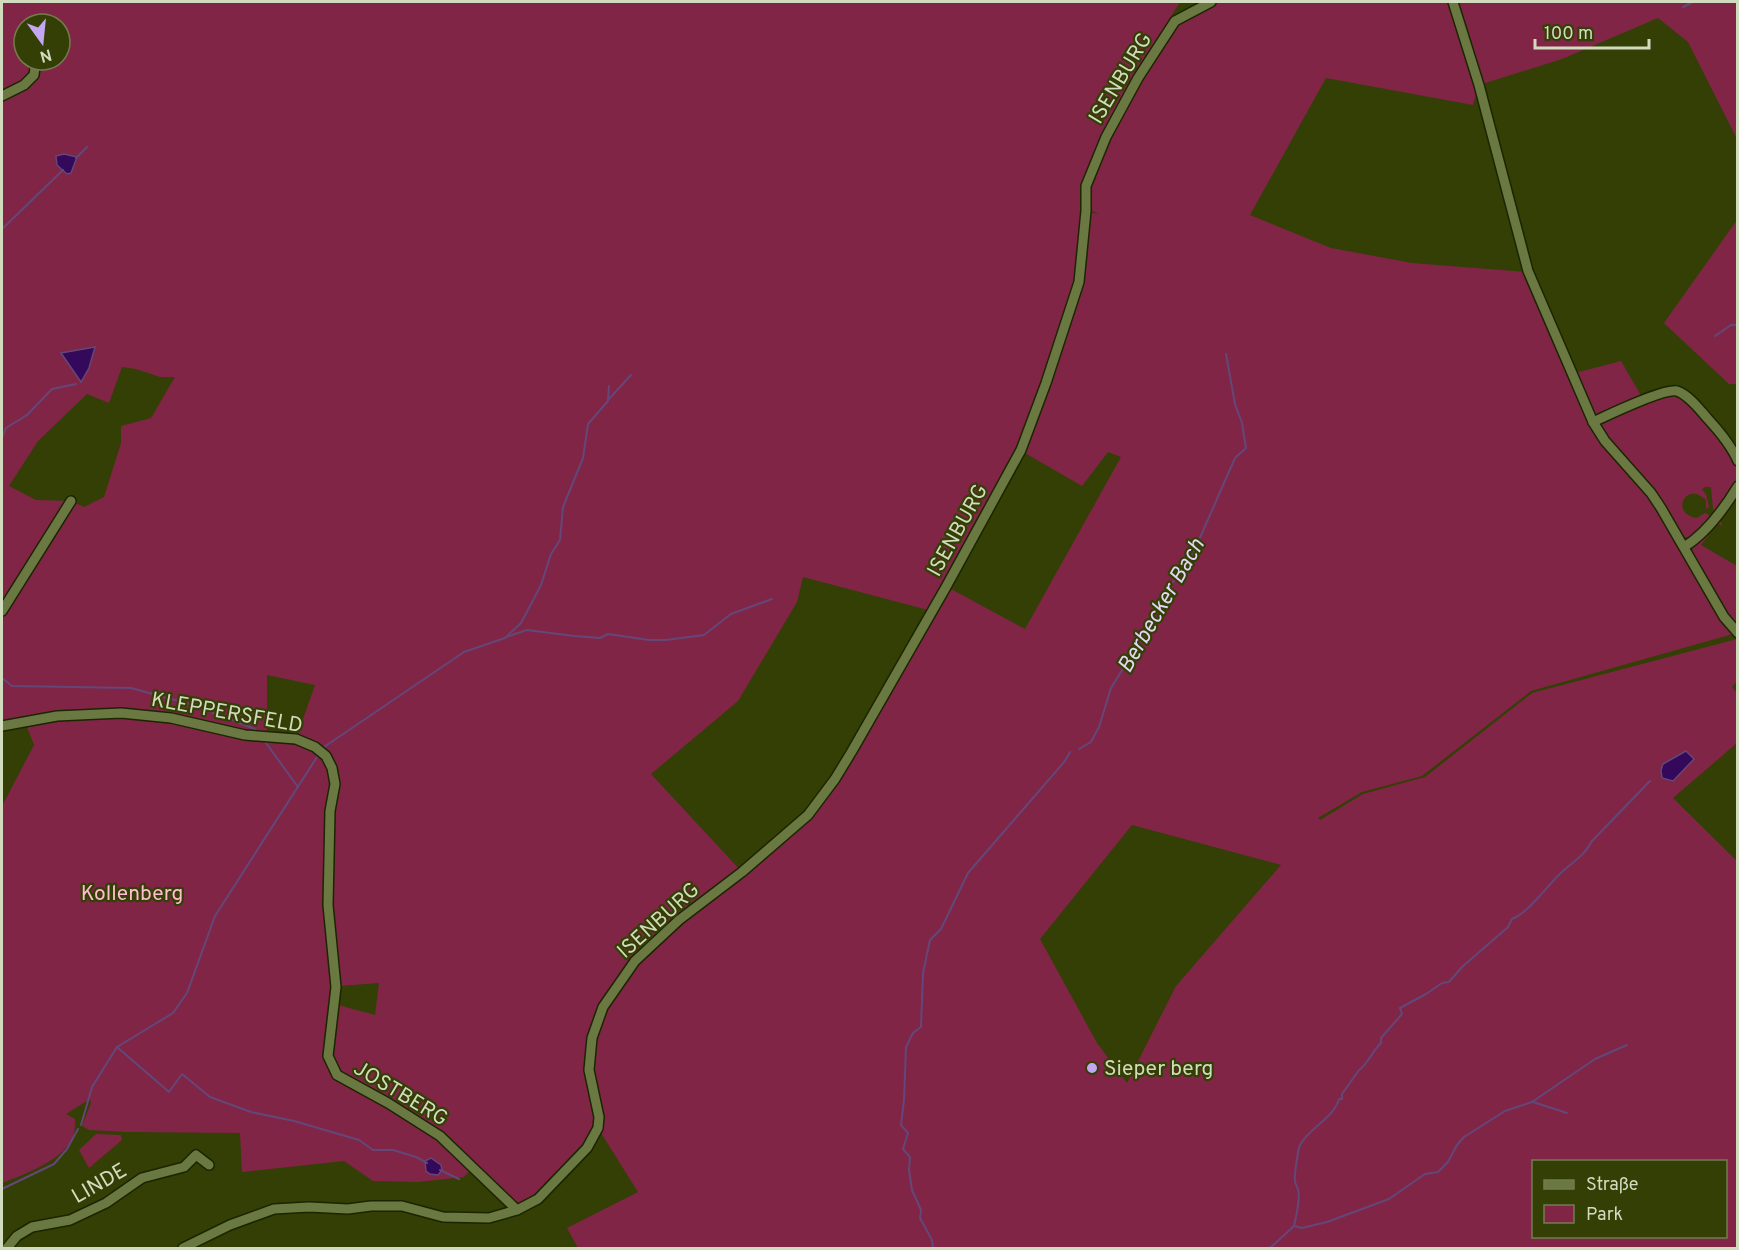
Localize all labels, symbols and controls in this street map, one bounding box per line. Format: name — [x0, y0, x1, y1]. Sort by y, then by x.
north arrow — [12, 12, 72, 72]
scale bar — [1535, 12, 1649, 50]
text: 100 m — [1544, 23, 1593, 46]
street label: ISENBURG — [1083, 28, 1159, 129]
text: N — [37, 43, 54, 66]
street label: ISENBURG — [922, 480, 995, 582]
water label: Berbecker Bach — [1113, 534, 1212, 678]
street label: KLEPPERSFELD — [149, 687, 305, 740]
street label: ISENBURG — [612, 877, 706, 965]
park label: Kollenberg — [81, 881, 183, 908]
street label: JOSTBERG — [348, 1056, 452, 1133]
place label: Sieper berg — [1104, 1056, 1213, 1083]
marker: Sieper berg — [1085, 1061, 1099, 1075]
street label: LINDE — [67, 1158, 132, 1211]
legend — [1532, 1160, 1727, 1238]
text: Straße — [1586, 1174, 1638, 1197]
text: Park — [1586, 1204, 1623, 1227]

